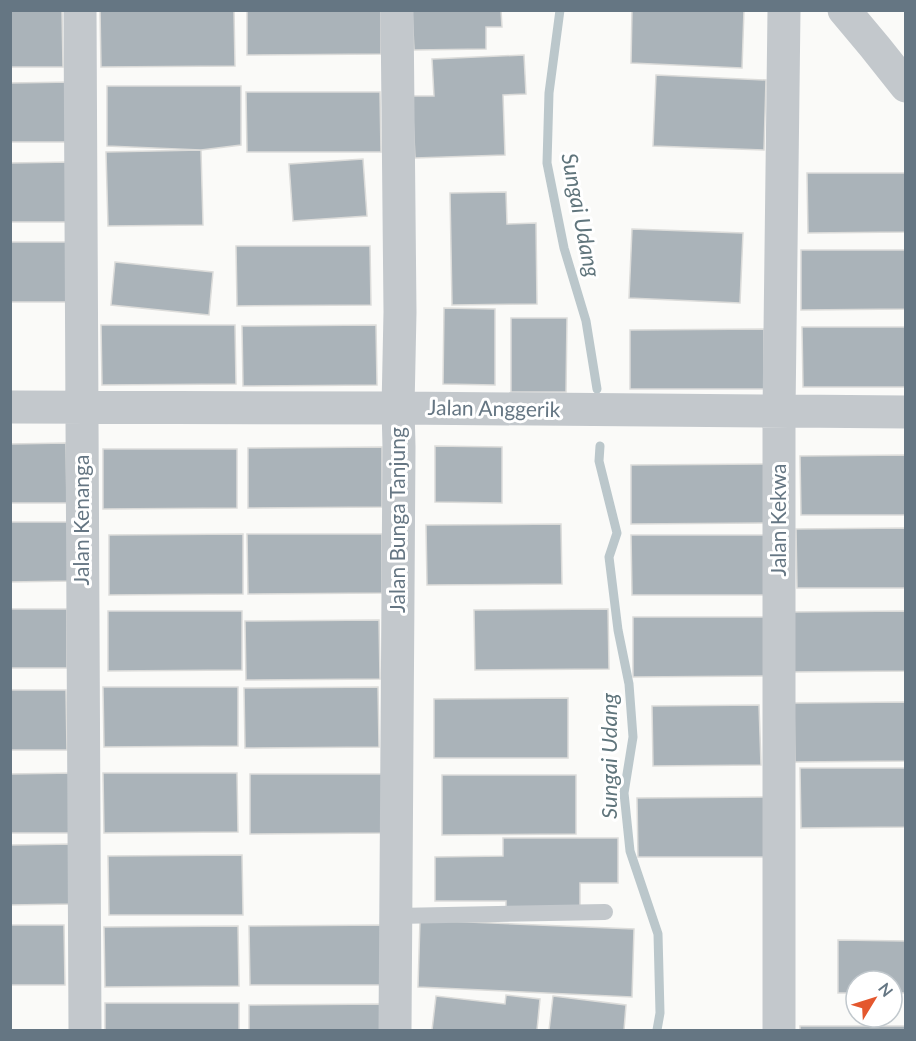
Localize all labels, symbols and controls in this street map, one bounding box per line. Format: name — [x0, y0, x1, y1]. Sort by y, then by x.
water label: Sungai Udang — [556, 151, 607, 280]
street label: Jalan Anggerik — [427, 394, 561, 421]
street label: Jalan Bunga Tanjung — [384, 427, 409, 613]
street label: Jalan Kenanga — [68, 455, 93, 585]
street label: Jalan Kekwa — [765, 463, 790, 577]
water label: Sungai Udang — [595, 693, 622, 819]
north arrow — [844, 969, 904, 1029]
text: N — [875, 979, 897, 1000]

